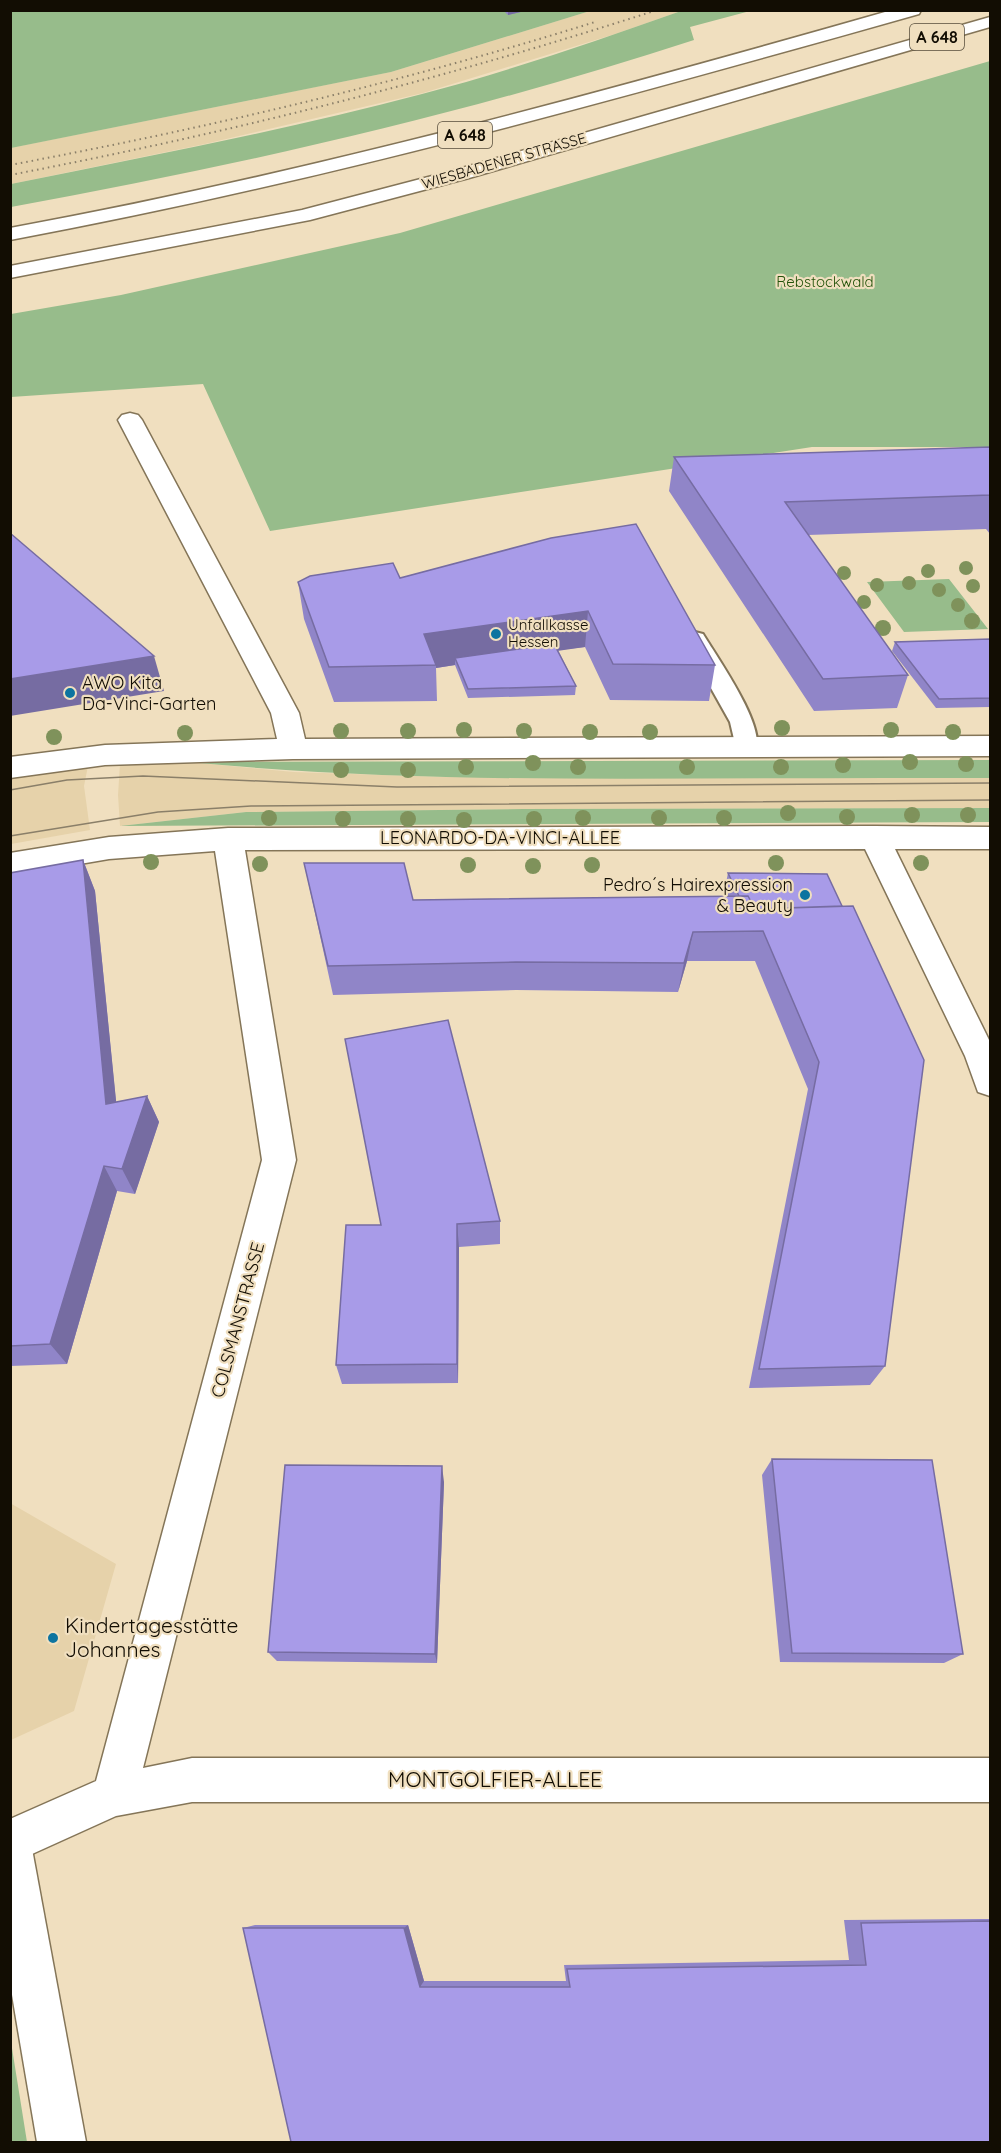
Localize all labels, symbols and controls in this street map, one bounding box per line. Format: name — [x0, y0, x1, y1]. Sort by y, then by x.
road number: A 648 — [910, 24, 964, 50]
road number: A 648 — [438, 122, 492, 148]
street label: WIESBADENER STRASSE — [419, 128, 588, 193]
park label: Rebstockwald — [776, 272, 874, 291]
place label: Unfallkasse Hessen — [508, 615, 588, 651]
marker: Unfallkasse Hessen — [489, 627, 503, 641]
place label: AWO Kita Da-Vinci-Garten — [82, 671, 216, 715]
marker: AWO Kita Da-Vinci-Garten — [63, 686, 77, 700]
street label: LEONARDO-DA-VINCI-ALLEE — [380, 826, 620, 849]
place label: Pedro´s Hairexpression & Beauty — [603, 873, 793, 917]
marker: Pedro´s Hairexpression & Beauty — [798, 888, 812, 902]
street label: COLSMANSTRASSE — [206, 1240, 269, 1400]
place label: Kindertagesstätte Johannes — [65, 1612, 238, 1662]
marker: Kindertagesstätte Johannes — [46, 1631, 60, 1645]
street label: MONTGOLFIER-ALLEE — [388, 1766, 602, 1792]

